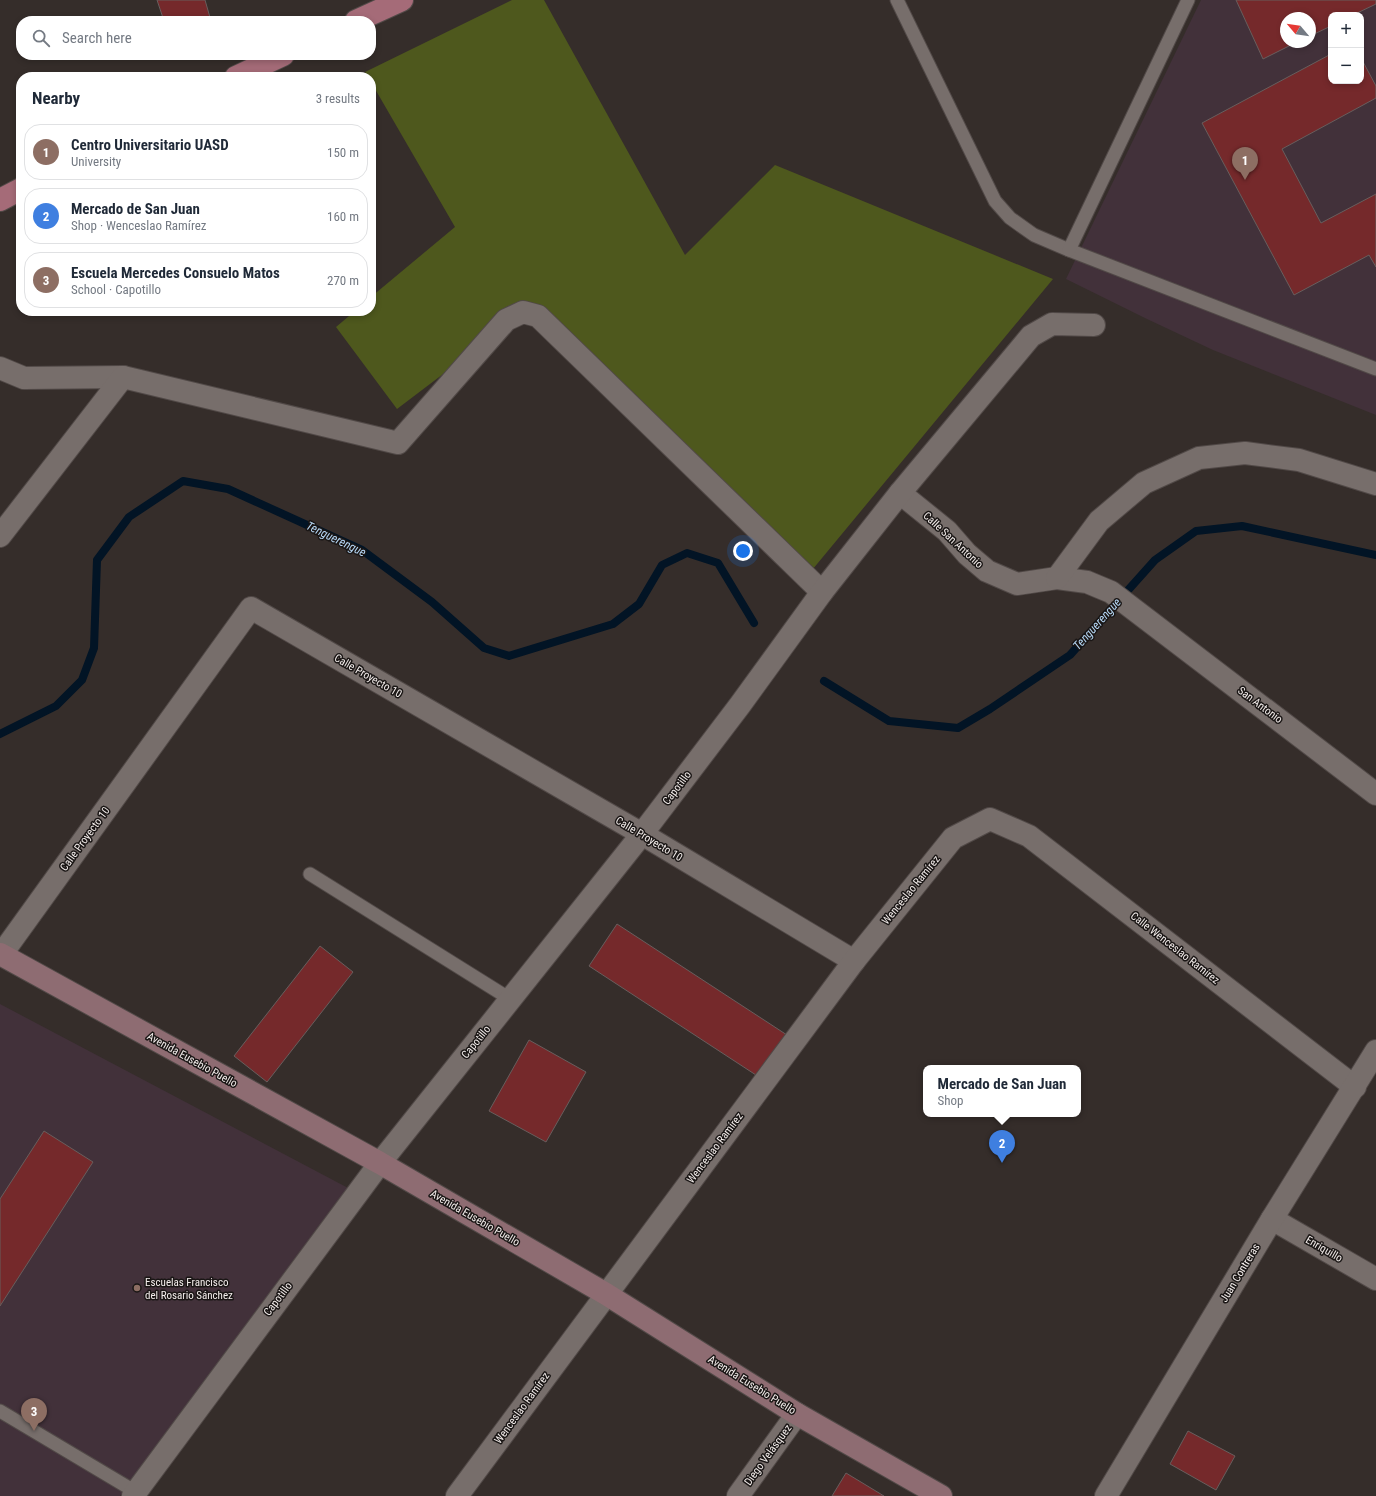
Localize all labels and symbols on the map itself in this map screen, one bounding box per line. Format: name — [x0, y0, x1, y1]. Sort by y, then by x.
north arrow — [1280, 12, 1316, 48]
pin: 1 — [1232, 147, 1258, 180]
street label: Calle San Antonio — [920, 509, 986, 571]
water label: Tenguerengue — [304, 519, 369, 560]
your location — [733, 541, 753, 561]
water label: Tenguerengue — [1070, 595, 1124, 653]
street label: Calle Proyecto 10 — [332, 651, 404, 701]
street label: San Antonio — [1235, 684, 1285, 726]
street label: Capotillo — [660, 768, 694, 807]
street label: Calle Proyecto 10 — [57, 805, 113, 873]
street label: Calle Proyecto 10 — [613, 814, 685, 864]
street label: Wenceslao Ramírez — [879, 853, 943, 927]
street label: Calle Wenceslao Ramírez — [1128, 909, 1222, 987]
street label: Capotillo — [459, 1022, 494, 1061]
street label: Avenida Eusebio Puello — [145, 1030, 240, 1090]
street label: Wenceslao Ramírez — [684, 1110, 746, 1186]
pin: 2 — [989, 1130, 1015, 1163]
street label: Avenida Eusebio Puello — [428, 1187, 522, 1249]
street label: Enriquillo — [1303, 1233, 1345, 1265]
street label: Juan Contreras — [1217, 1241, 1263, 1305]
place label: Escuelas Francisco del Rosario Sánchez — [145, 1276, 233, 1302]
street label: Capotillo — [261, 1279, 295, 1318]
marker: Escuelas Francisco del Rosario Sánchez — [132, 1283, 142, 1293]
street label: Avenida Eusebio Puello — [706, 1353, 799, 1418]
street label: Wenceslao Ramírez — [492, 1370, 552, 1446]
pin: 3 — [21, 1398, 47, 1431]
street label: Diego Velásquez — [742, 1422, 795, 1488]

